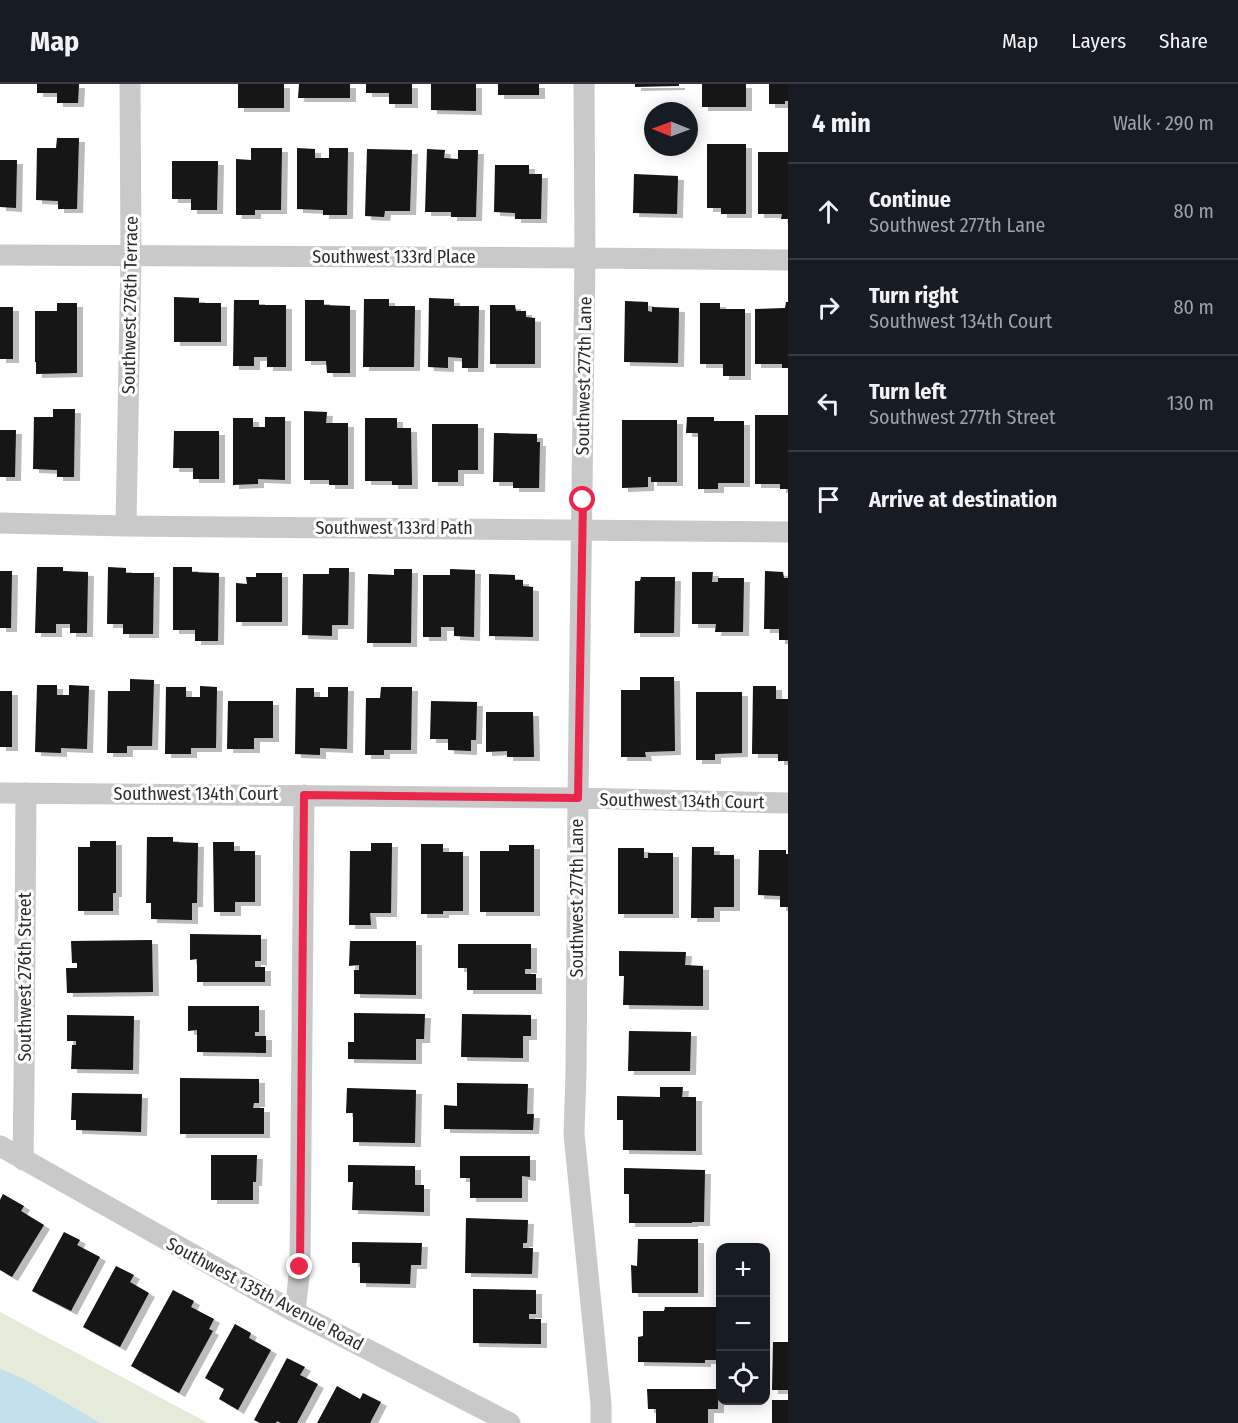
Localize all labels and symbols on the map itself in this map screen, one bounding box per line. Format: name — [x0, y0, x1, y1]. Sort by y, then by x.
north arrow — [644, 102, 698, 156]
street label: Southwest 276th Terrace — [117, 216, 143, 394]
street label: Southwest 133rd Place — [312, 246, 476, 268]
street label: Southwest 277th Lane — [572, 296, 596, 456]
route start — [569, 486, 595, 512]
street label: Southwest 133rd Path — [315, 517, 473, 539]
street label: Southwest 134th Court — [114, 783, 279, 805]
street label: Southwest 134th Court — [599, 789, 765, 813]
street label: Southwest 277th Lane — [566, 819, 588, 977]
street label: Southwest 276th Street — [14, 892, 36, 1062]
street label: Southwest 135th Avenue Road — [163, 1233, 367, 1355]
route end — [286, 1253, 312, 1279]

